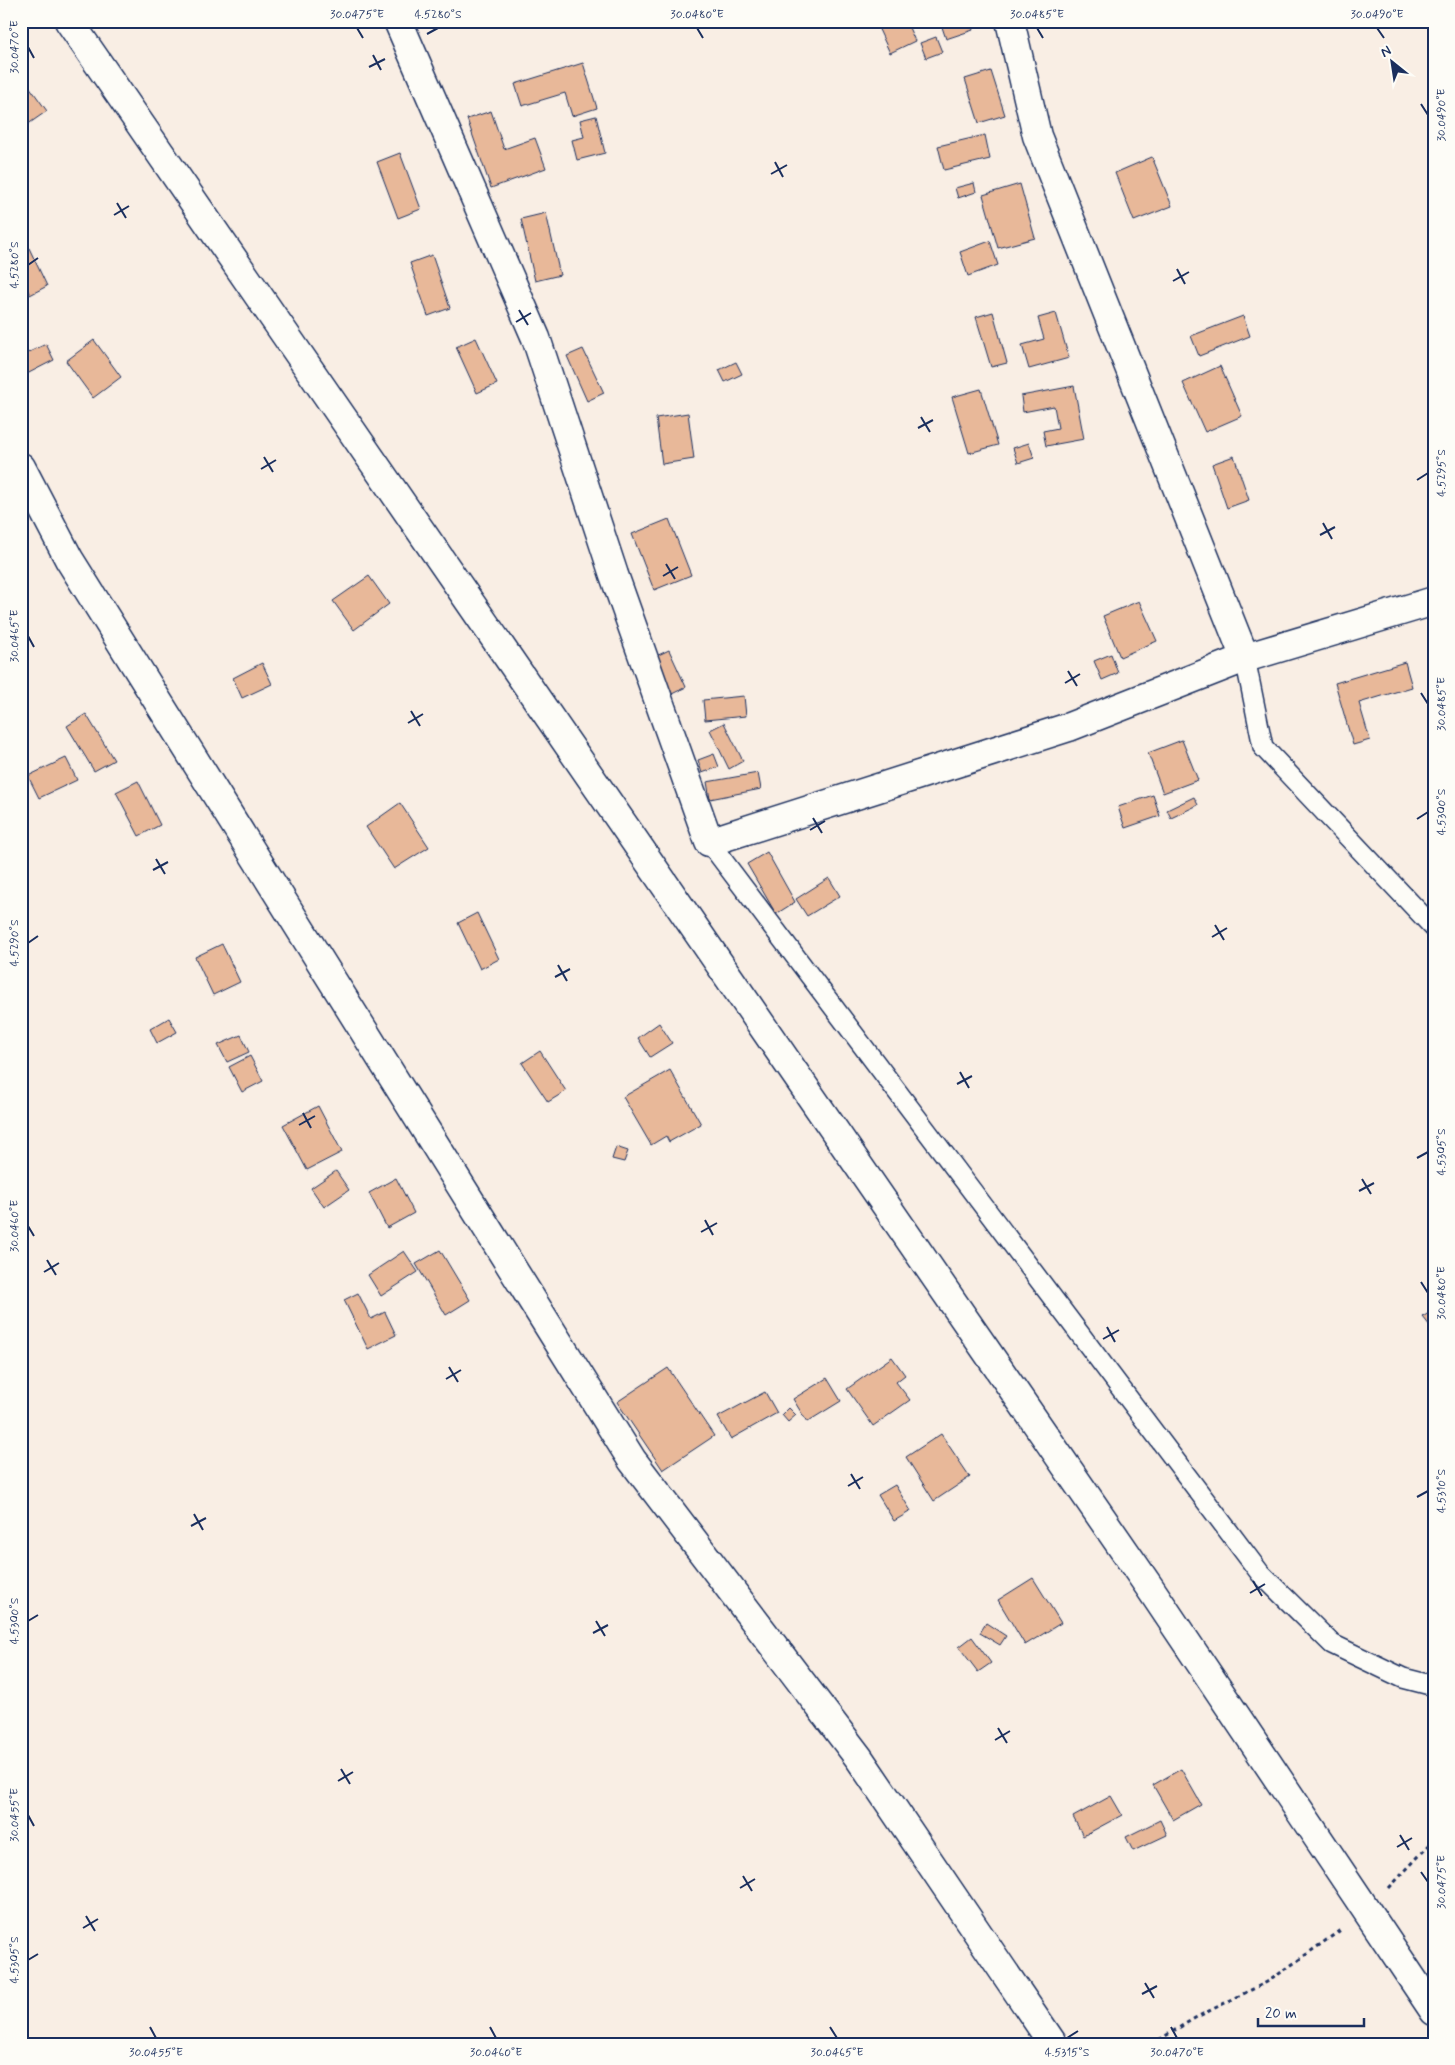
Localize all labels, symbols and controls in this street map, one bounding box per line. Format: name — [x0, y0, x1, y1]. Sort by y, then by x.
text: 30.0475°E — [330, 7, 384, 23]
text: 4.5280°S — [414, 7, 462, 23]
text: 30.0480°E — [670, 7, 724, 23]
text: 30.0485°E — [1010, 7, 1064, 23]
text: 30.0490°E — [1350, 7, 1404, 23]
text: 30.0470°E — [7, 20, 23, 74]
north arrow — [1368, 38, 1418, 88]
text: N — [1377, 41, 1395, 62]
text: 30.0490°E — [1434, 88, 1450, 142]
text: 4.5280°S — [7, 241, 23, 289]
text: 4.5295°S — [1434, 449, 1450, 497]
text: 30.0465°E — [7, 609, 23, 663]
text: 30.0485°E — [1434, 677, 1450, 731]
text: 4.5300°S — [1434, 788, 1450, 835]
text: 4.5290°S — [7, 919, 23, 967]
text: 4.5305°S — [1434, 1128, 1450, 1176]
text: 30.0460°E — [7, 1200, 23, 1252]
text: 30.0480°E — [1434, 1266, 1450, 1320]
text: 4.5310°S — [1434, 1469, 1450, 1513]
text: 4.5300°S — [7, 1597, 23, 1644]
text: 30.0455°E — [7, 1788, 23, 1842]
text: 30.0475°E — [1434, 1855, 1450, 1909]
text: 4.5305°S — [7, 1936, 23, 1984]
scale bar — [1258, 1995, 1364, 2027]
text: 20 m — [1265, 2004, 1297, 2024]
text: 30.0455°E — [129, 2045, 183, 2061]
text: 30.0460°E — [470, 2045, 522, 2061]
text: 30.0465°E — [810, 2045, 864, 2061]
text: 4.5315°S — [1045, 2045, 1090, 2061]
text: 30.0470°E — [1150, 2045, 1204, 2061]

